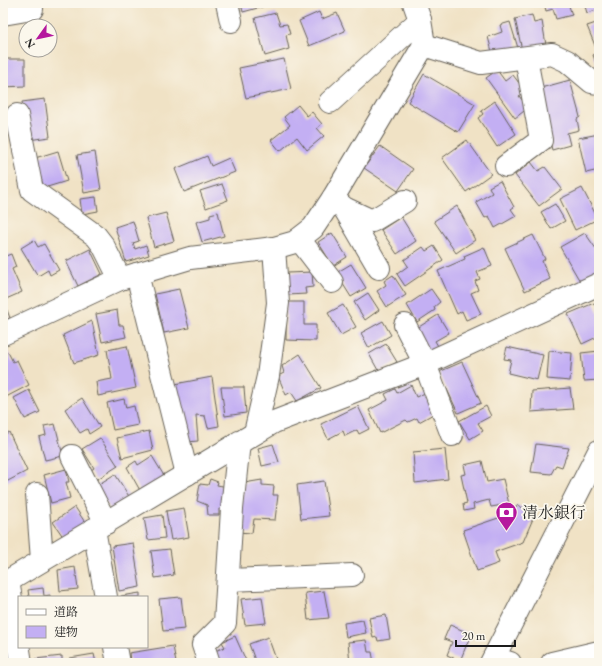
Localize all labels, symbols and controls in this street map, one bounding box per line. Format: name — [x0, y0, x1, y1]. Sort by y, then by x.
north arrow — [18, 18, 58, 58]
text: N — [21, 36, 38, 51]
bank icon: 清水銀行 — [493, 499, 519, 532]
place label: 清水銀行 — [522, 502, 586, 523]
legend — [18, 596, 148, 648]
text: 道路 — [54, 604, 78, 620]
scale bar — [456, 622, 515, 648]
text: 建物 — [54, 624, 78, 640]
text: 20 m — [462, 628, 486, 644]

